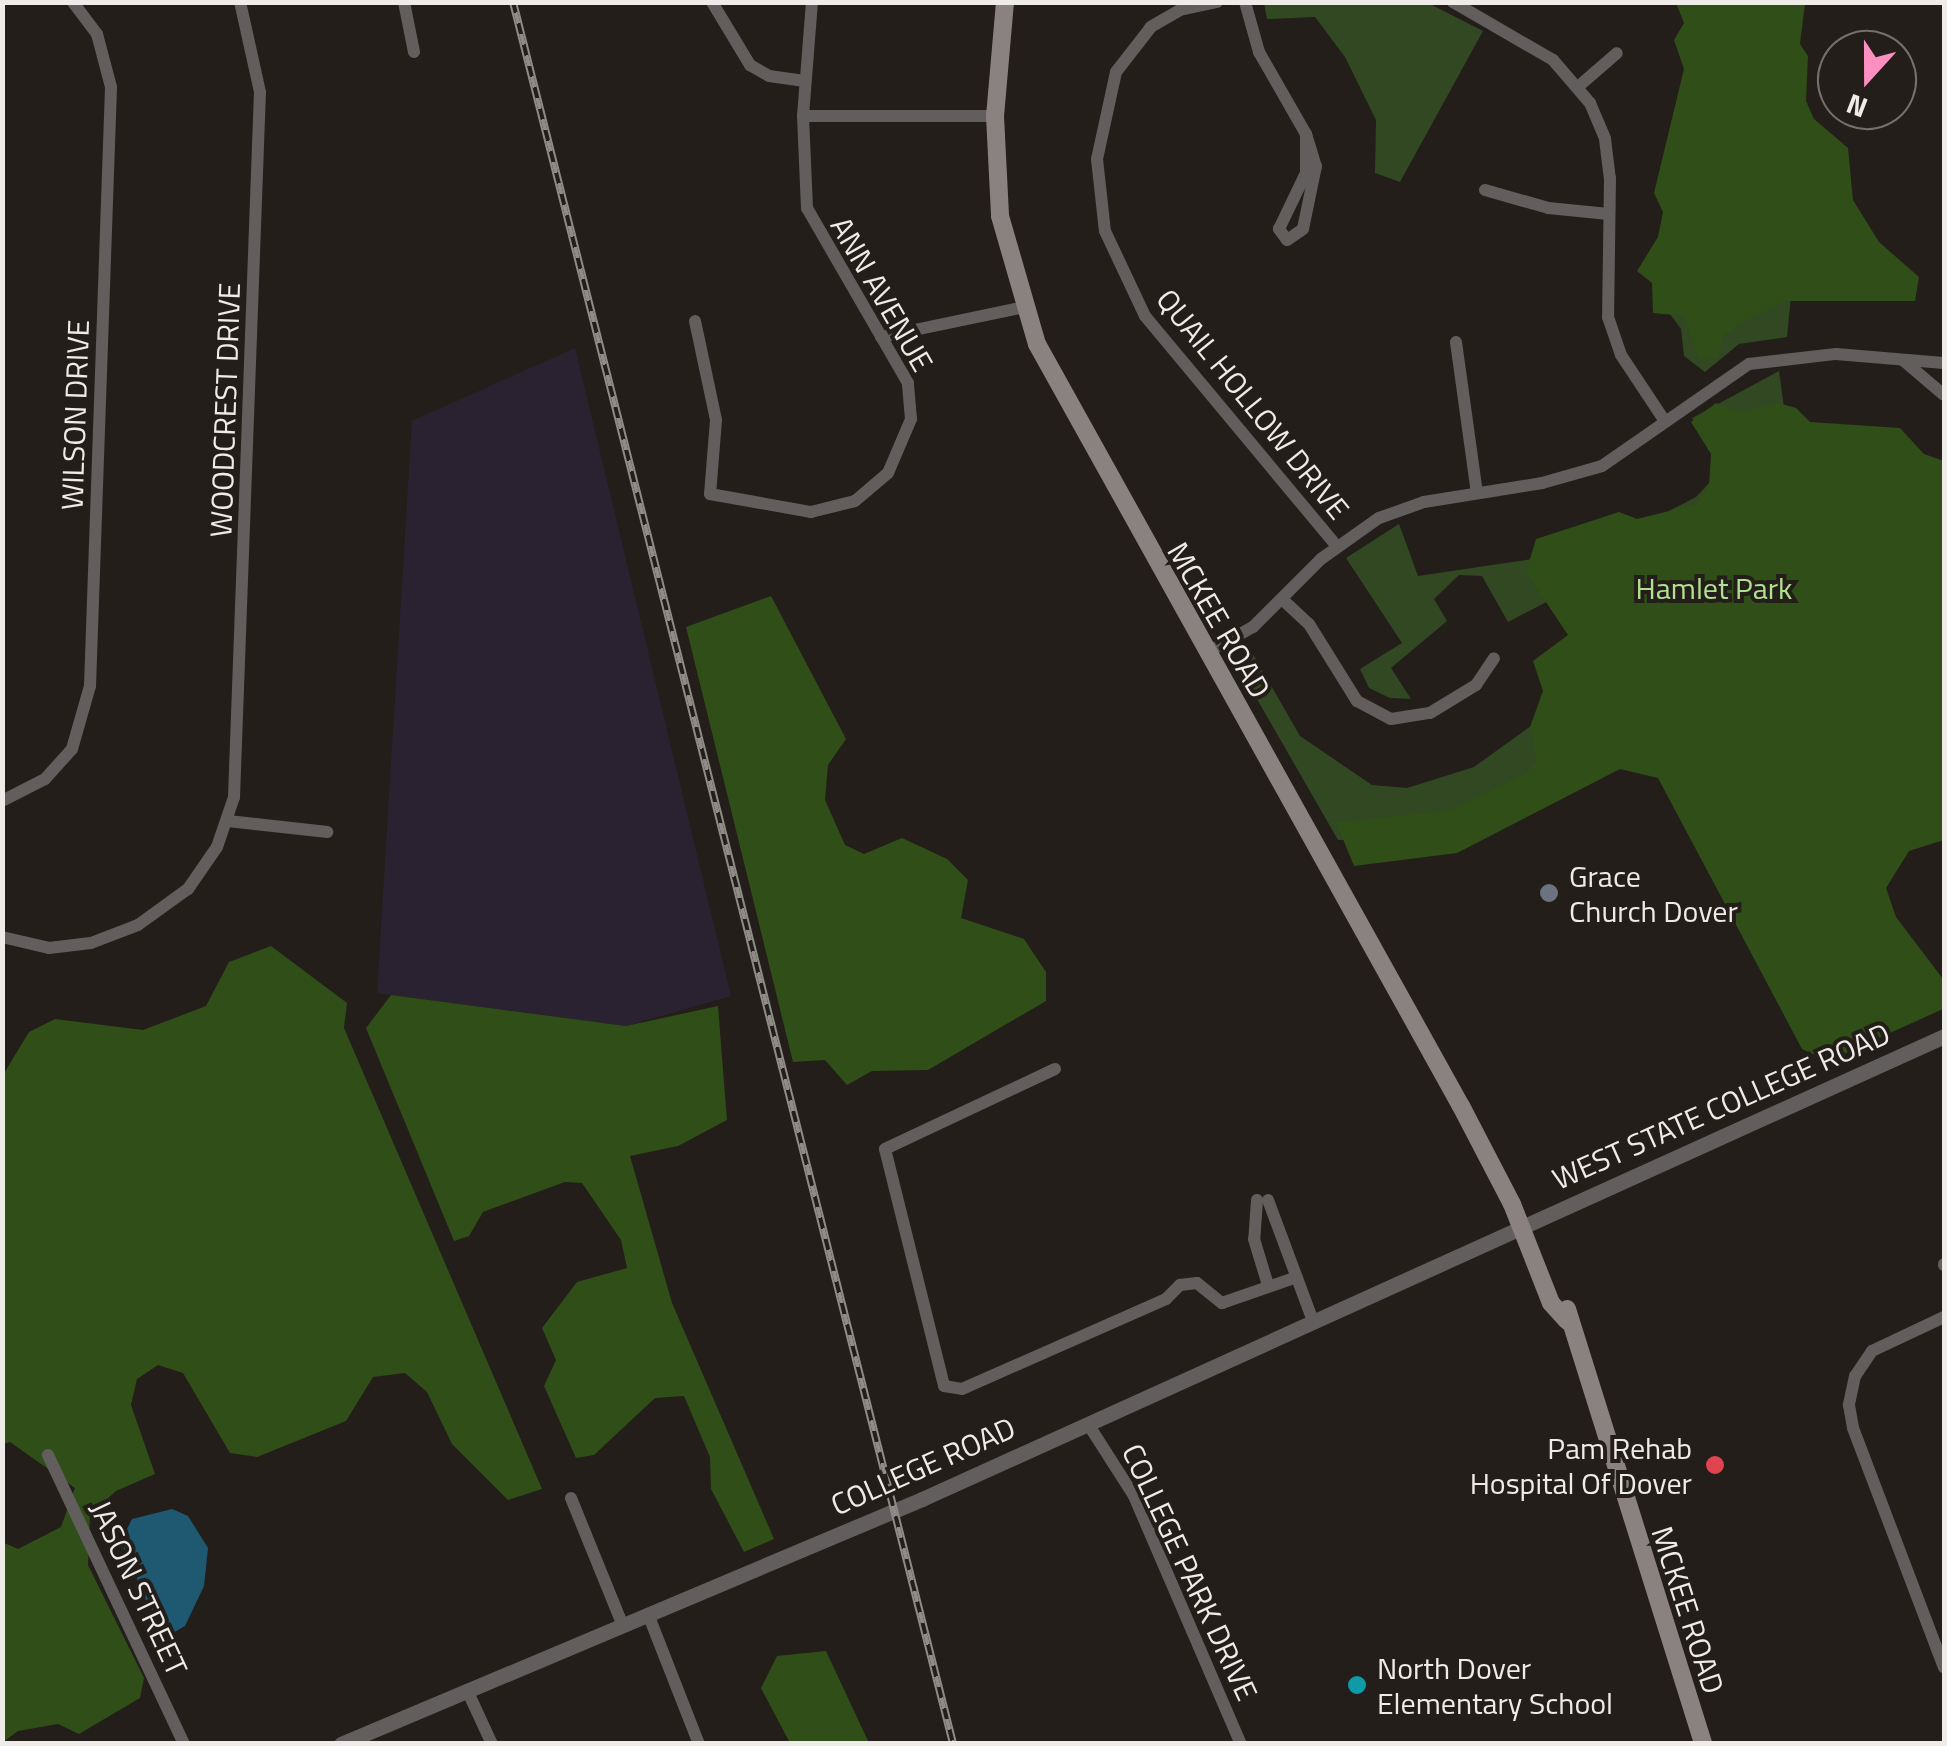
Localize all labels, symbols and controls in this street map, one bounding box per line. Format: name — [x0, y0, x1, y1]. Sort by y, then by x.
north arrow — [1817, 30, 1917, 130]
text: N — [1840, 83, 1874, 130]
street label: ANN AVENUE — [823, 210, 941, 378]
street label: WOODCREST DRIVE — [203, 282, 247, 538]
street label: QUAIL HOLLOW DRIVE — [1149, 282, 1357, 526]
street label: WILSON DRIVE — [54, 319, 96, 511]
street label: MCKEE ROAD — [1160, 536, 1278, 704]
park label: Hamlet Park — [1636, 570, 1792, 606]
place label: Grace Church Dover — [1569, 858, 1738, 928]
marker: Grace Church Dover — [1538, 882, 1560, 904]
street label: WEST STATE COLLEGE ROAD — [1547, 1015, 1895, 1197]
street label: COLLEGE ROAD — [825, 1409, 1021, 1523]
place label: Pam Rehab Hospital Of Dover — [1470, 1430, 1692, 1500]
street label: COLLEGE PARK DRIVE — [1115, 1438, 1265, 1706]
marker: Pam Rehab Hospital Of Dover — [1702, 1452, 1728, 1478]
street label: JASON STREET — [83, 1495, 195, 1681]
street label: MCKEE ROAD — [1644, 1522, 1732, 1698]
place label: North Dover Elementary School — [1377, 1650, 1613, 1720]
marker: North Dover Elementary School — [1346, 1674, 1368, 1696]

